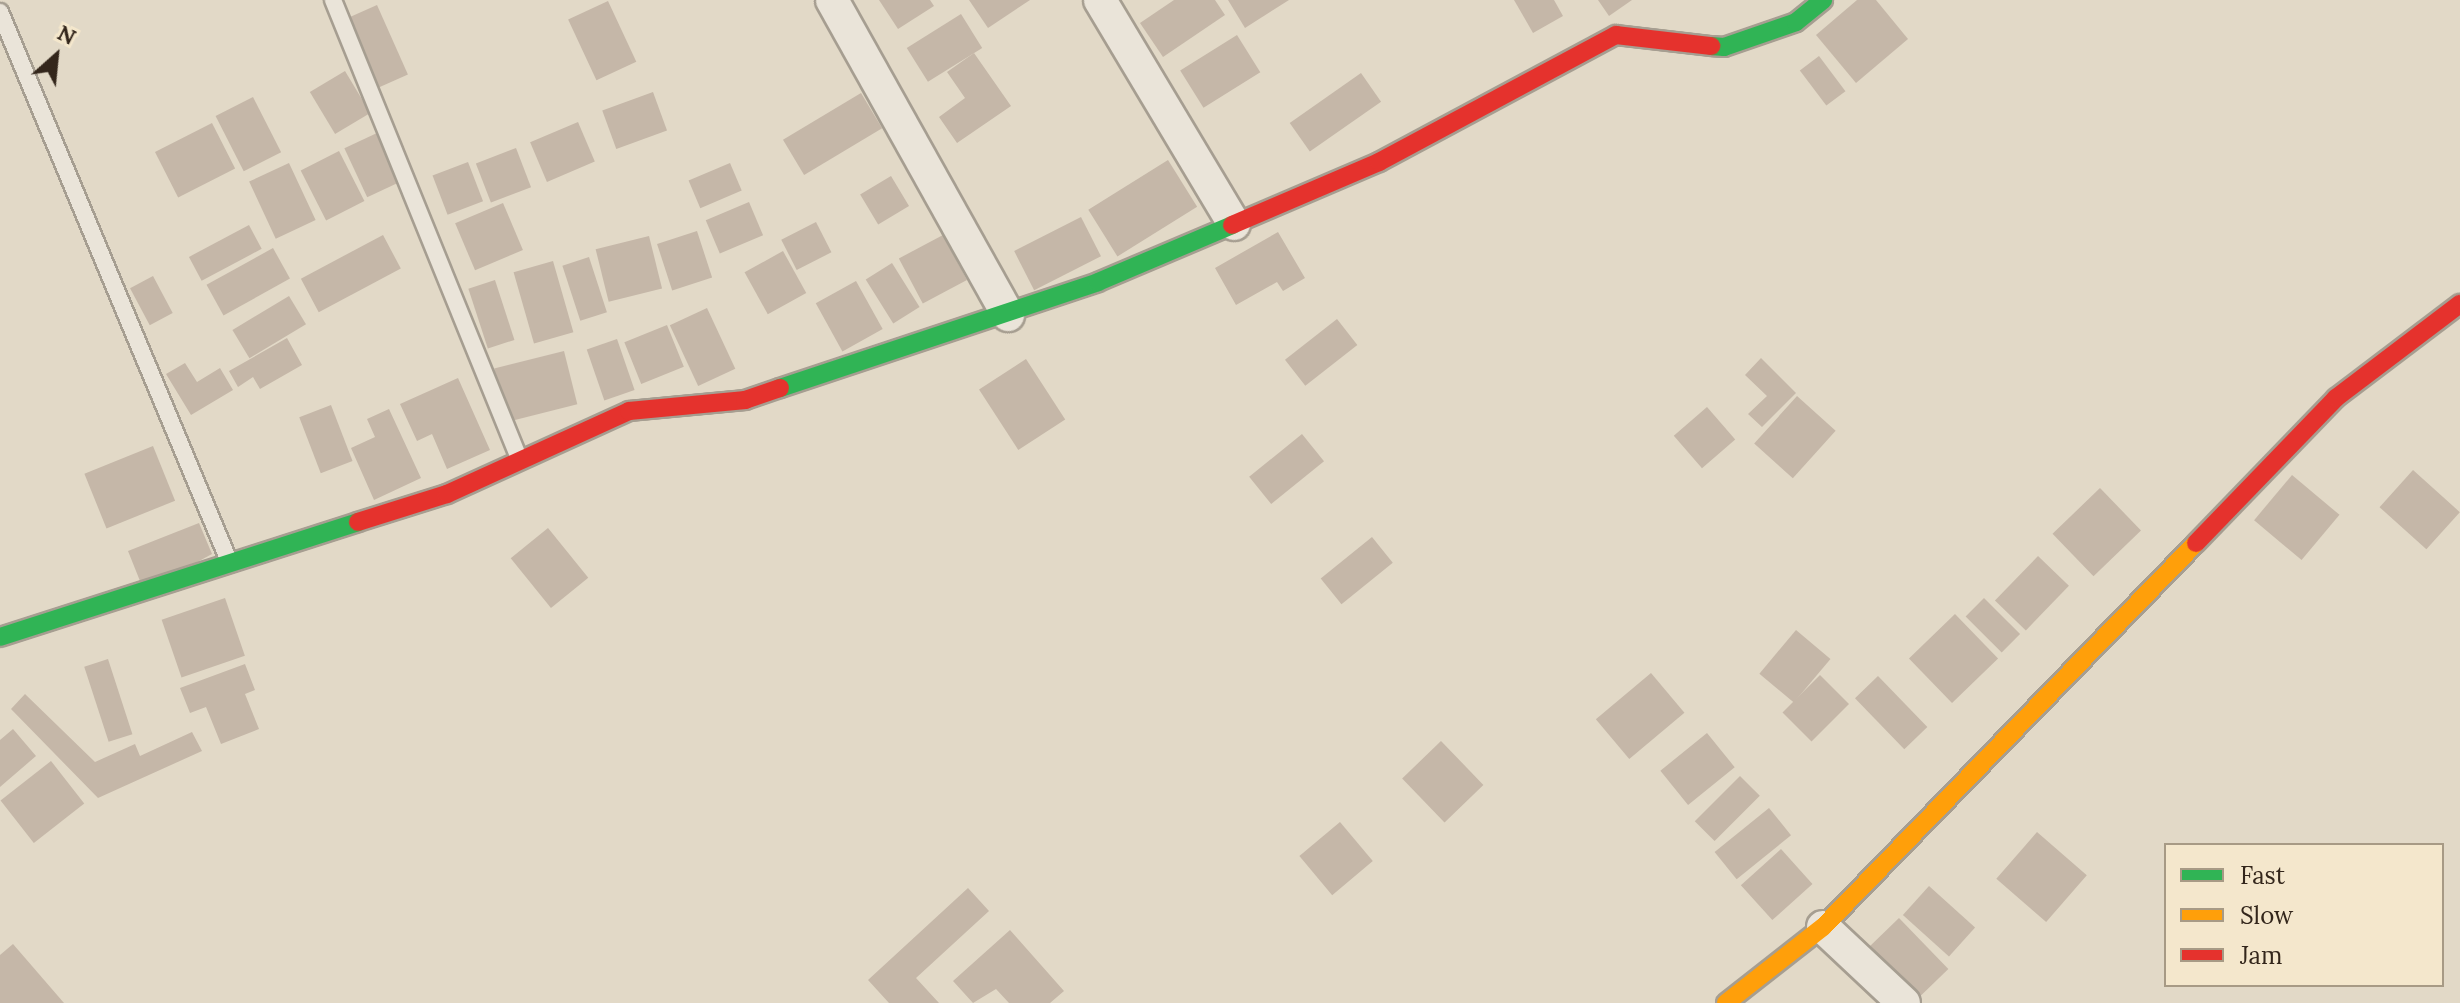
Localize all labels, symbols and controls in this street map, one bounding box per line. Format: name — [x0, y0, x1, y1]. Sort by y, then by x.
north arrow — [16, 16, 96, 96]
text: N — [53, 18, 81, 51]
legend — [2164, 843, 2444, 987]
text: Fast — [2240, 860, 2285, 891]
text: Slow — [2240, 900, 2293, 931]
text: Jam — [2240, 940, 2282, 971]

